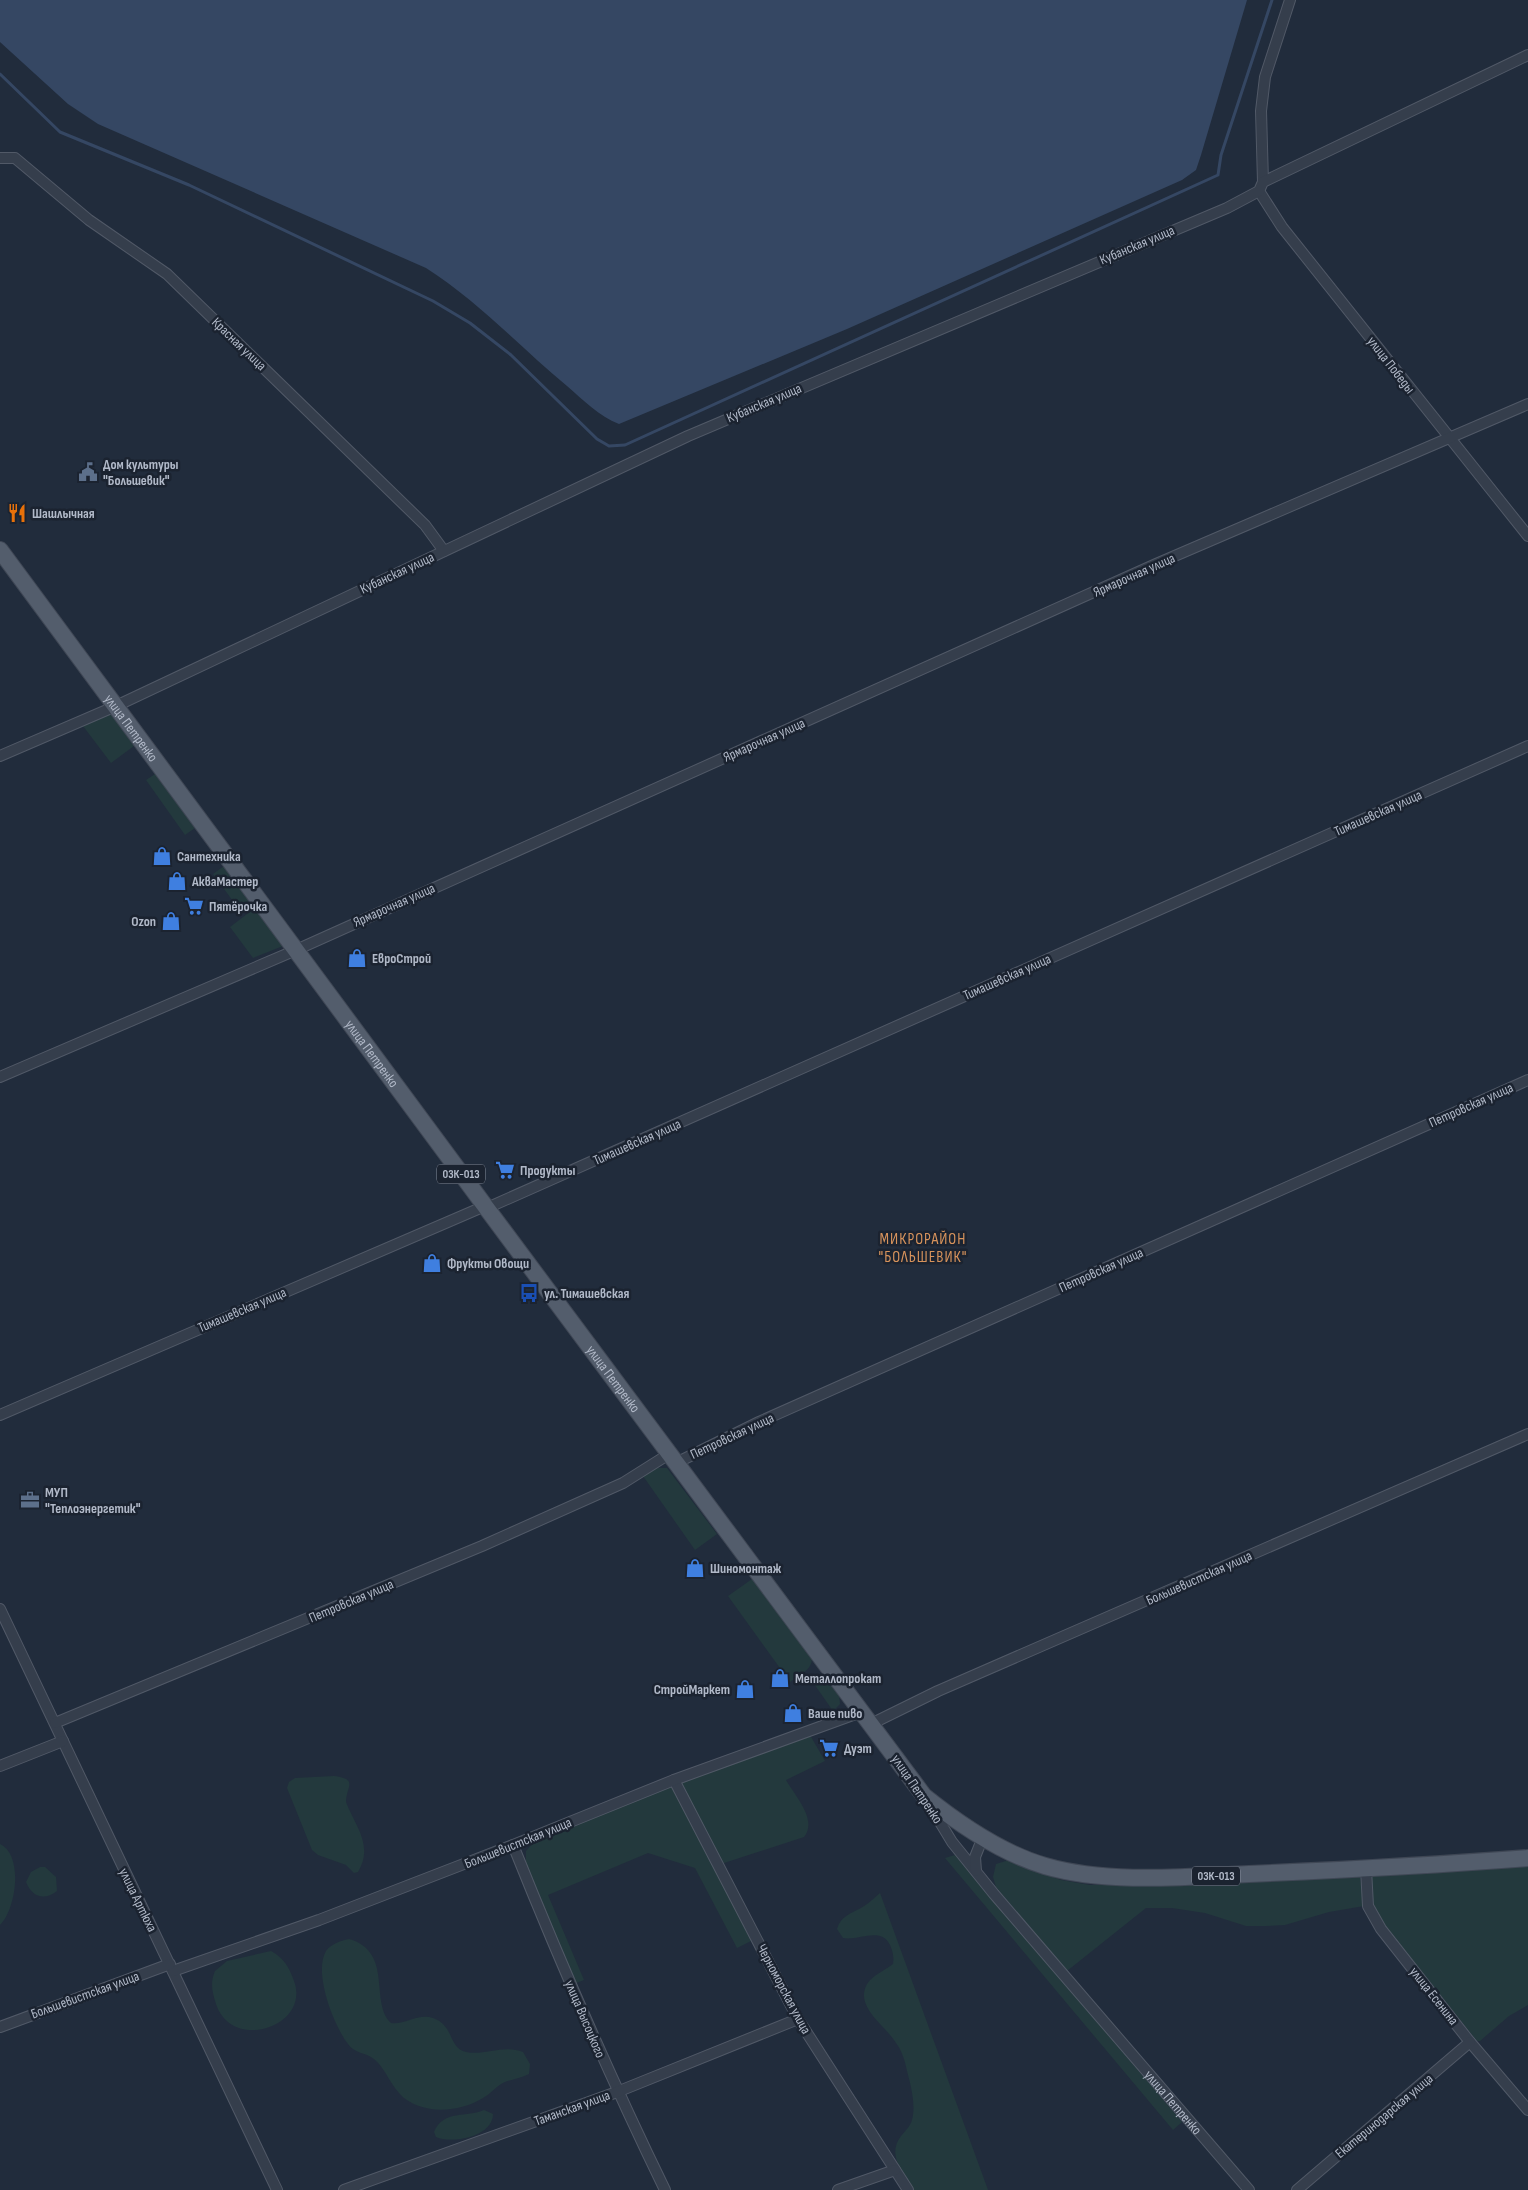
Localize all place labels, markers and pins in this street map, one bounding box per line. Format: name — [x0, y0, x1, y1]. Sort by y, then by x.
place label: Дом культуры "Большевик" — [103, 456, 178, 489]
public building icon: Дом культуры "Большевик" — [77, 461, 99, 483]
restaurant icon: Шашлычная — [6, 502, 28, 524]
place label: Шашлычная — [32, 505, 95, 522]
shop icon: Сантехника — [151, 845, 173, 867]
place label: Сантехника — [177, 848, 241, 865]
shop icon: АкваМастер — [166, 870, 188, 892]
place label: АкваМастер — [191, 873, 258, 890]
supermarket icon: Пятёрочка — [183, 895, 205, 917]
place label: Пятёрочка — [209, 898, 267, 915]
shop icon: Ozon — [160, 910, 182, 932]
place label: Ozon — [131, 913, 156, 930]
shop icon: ЕвроСтрой — [346, 947, 368, 969]
place label: ЕвроСтрой — [372, 950, 431, 967]
supermarket icon: Продукты — [494, 1159, 516, 1181]
place label: Продукты — [520, 1162, 575, 1179]
shop icon: Фрукты Овощи — [421, 1252, 443, 1274]
place label: Фрукты Овощи — [447, 1255, 529, 1272]
bus stop icon: ул. Тимашевская — [518, 1282, 540, 1304]
place label: ул. Тимашевская — [544, 1285, 630, 1302]
place label: МУП "Теплоэнергетик" — [45, 1484, 141, 1517]
office icon: МУП "Теплоэнергетик" — [19, 1489, 41, 1511]
shop icon: Шиномонтаж — [684, 1557, 706, 1579]
place label: Шиномонтаж — [710, 1560, 782, 1577]
shop icon: Металлопрокат — [769, 1667, 791, 1689]
place label: Металлопрокат — [795, 1670, 881, 1687]
shop icon: СтройМаркет — [734, 1678, 756, 1700]
place label: СтройМаркет — [654, 1681, 730, 1698]
shop icon: Ваше пиво — [782, 1702, 804, 1724]
place label: Ваше пиво — [808, 1705, 862, 1722]
supermarket icon: Дуэт — [818, 1737, 840, 1759]
place label: Дуэт — [844, 1740, 872, 1757]

